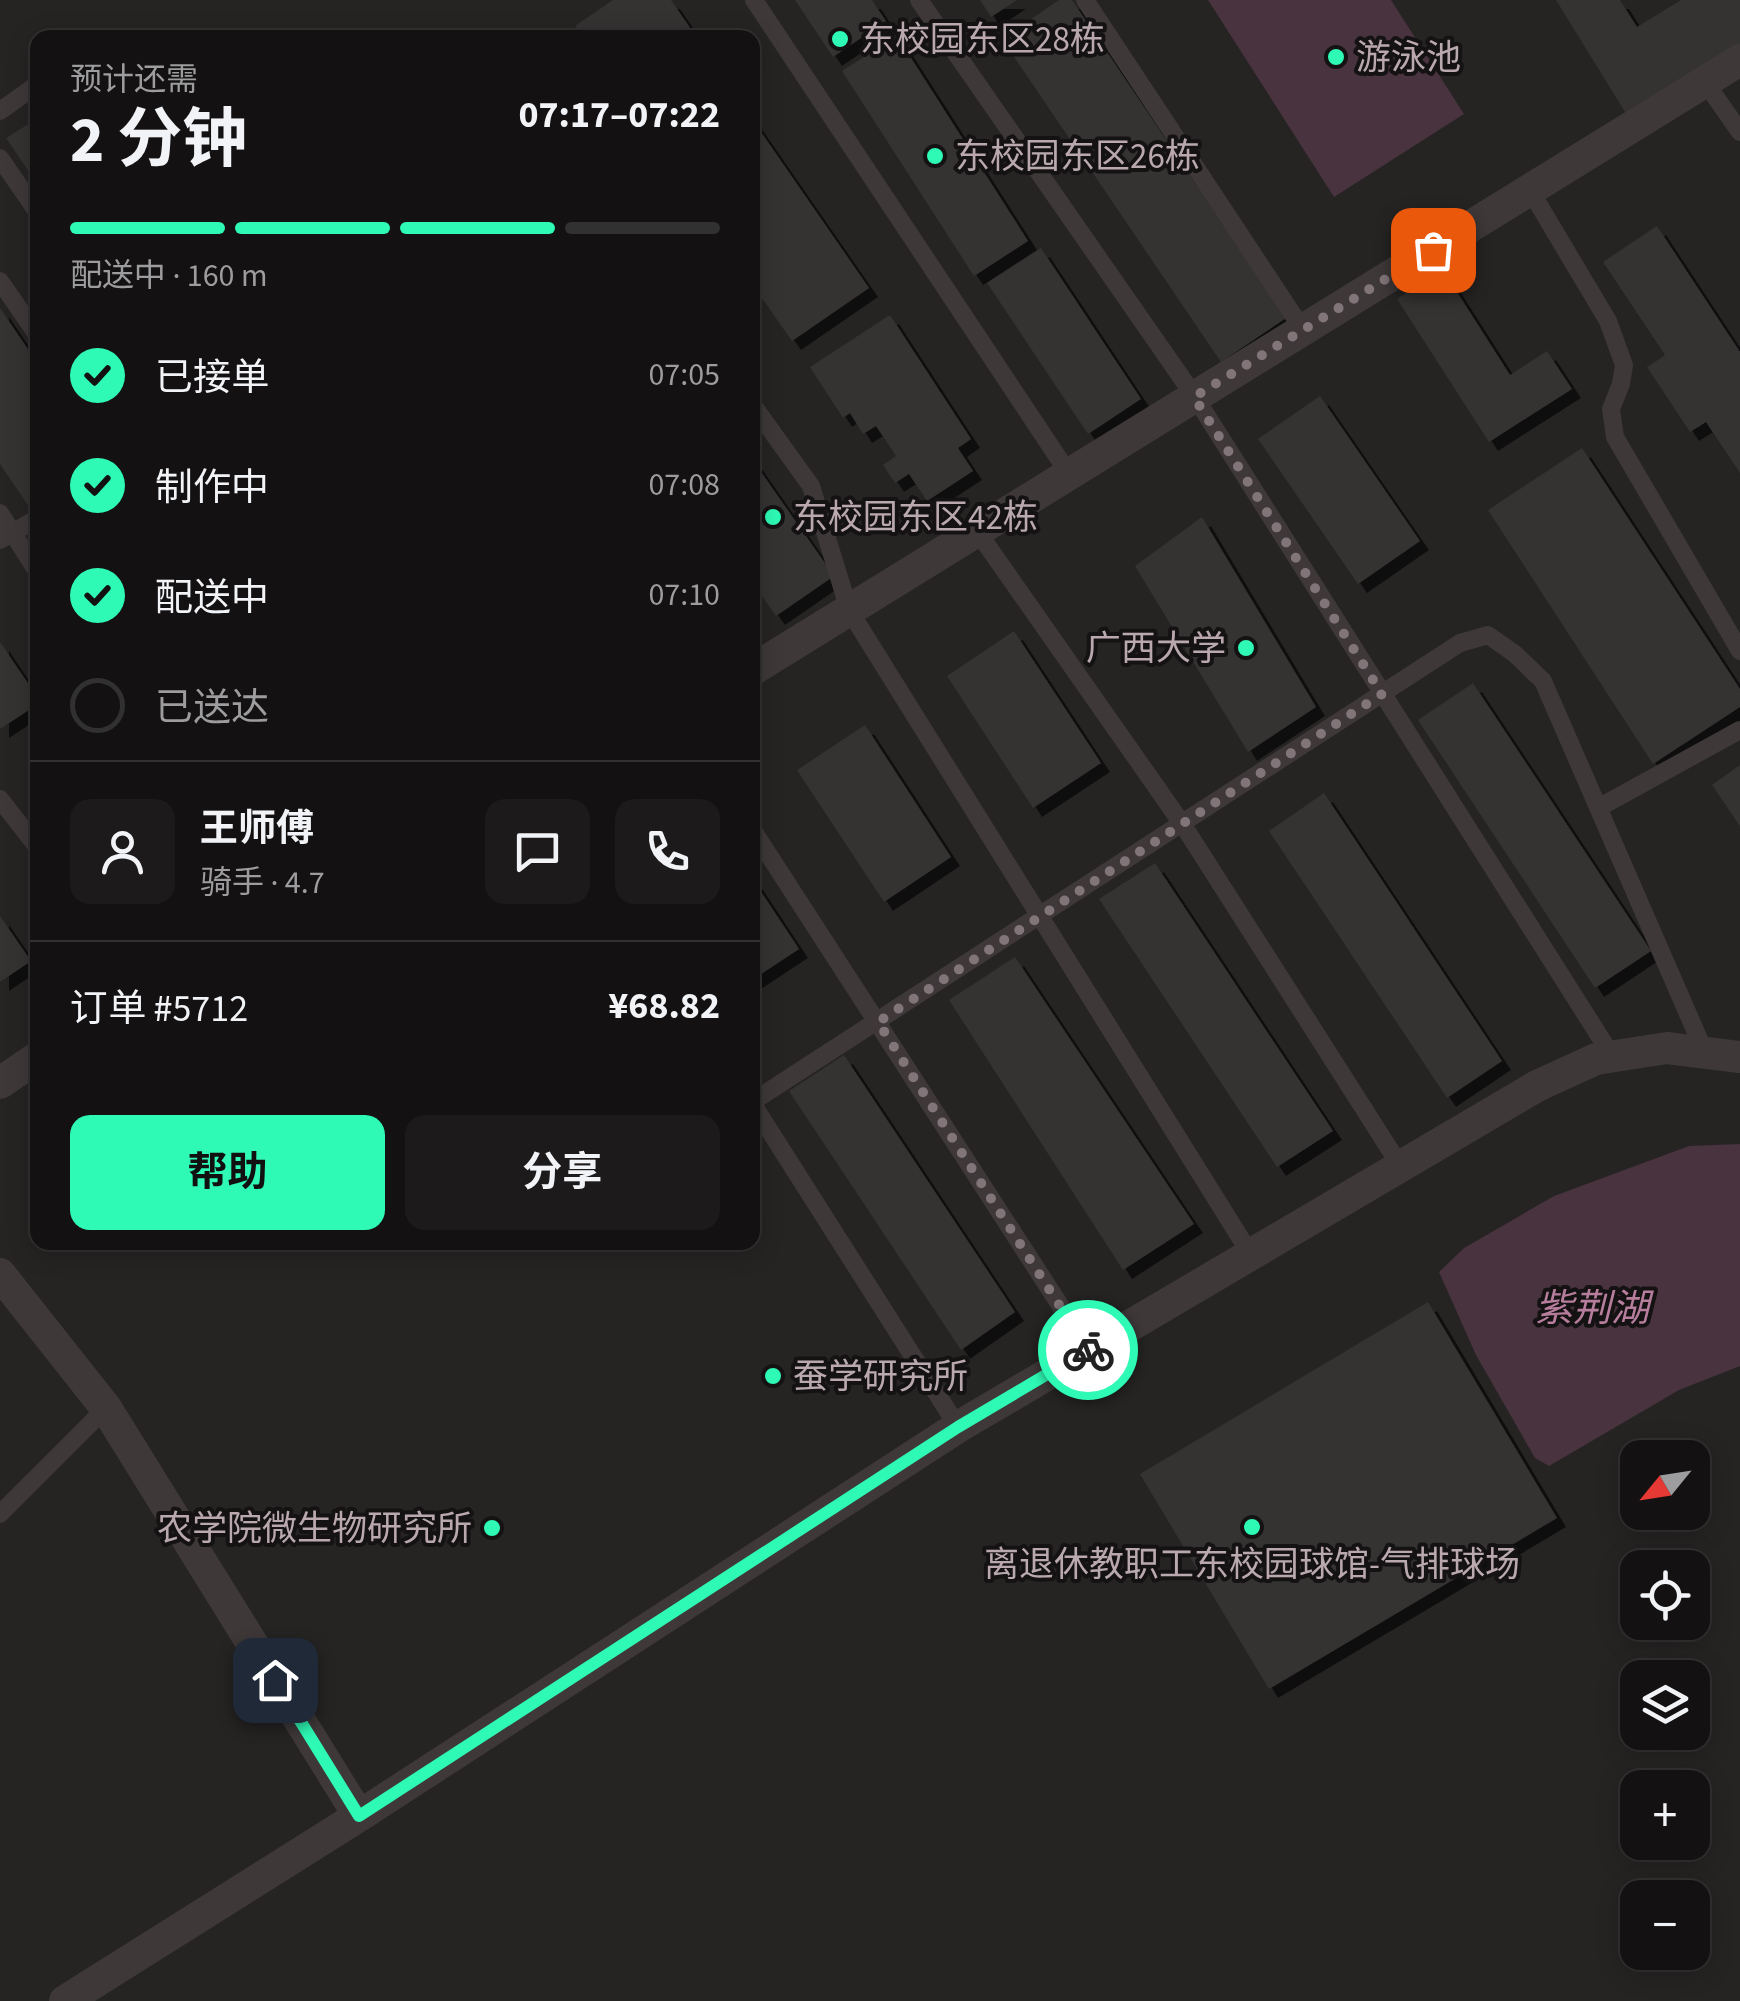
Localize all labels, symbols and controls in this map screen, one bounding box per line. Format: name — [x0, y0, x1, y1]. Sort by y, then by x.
place label: 东校园东区28栋 — [860, 15, 1105, 65]
marker: 东校园东区28栋 — [829, 28, 851, 50]
place label: 游泳池 — [1356, 33, 1461, 83]
marker: 游泳池 — [1325, 46, 1347, 68]
text: 预计还需 — [70, 57, 198, 103]
text: 07:17–07:22 — [518, 88, 720, 142]
text: 2 分钟 — [70, 94, 247, 187]
place label: 东校园东区26栋 — [955, 132, 1200, 182]
marker: 东校园东区26栋 — [924, 145, 946, 167]
pin — [1391, 208, 1476, 293]
icon: bag — [1406, 223, 1461, 278]
text: 配送中 · 160 m — [70, 253, 267, 299]
icon: check — [70, 348, 125, 403]
text: 已接单 — [155, 351, 269, 405]
text: 07:05 — [648, 352, 720, 398]
icon: check — [70, 458, 125, 513]
text: 制作中 — [155, 461, 269, 515]
text: 07:08 — [648, 462, 720, 508]
place label: 东校园东区42栋 — [793, 493, 1038, 543]
marker: 东校园东区42栋 — [762, 506, 784, 528]
icon: check — [70, 568, 125, 623]
text: 配送中 — [155, 571, 269, 625]
text: 07:10 — [648, 572, 720, 618]
place label: 广西大学 — [1086, 624, 1226, 674]
marker: 广西大学 — [1235, 637, 1257, 659]
text: 已送达 — [155, 681, 269, 735]
button: person — [70, 799, 175, 904]
button: chat — [485, 799, 590, 904]
button: phone — [615, 799, 720, 904]
text: 王师傅 — [200, 802, 314, 856]
text: 骑手 · 4.7 — [200, 860, 325, 906]
text: ¥68.82 — [608, 979, 720, 1033]
text: 订单 #5712 — [70, 982, 248, 1036]
button: 帮助 — [70, 1115, 385, 1230]
button: 分享 — [405, 1115, 720, 1230]
water label: 紫荆湖 — [1535, 1282, 1654, 1336]
courier — [1038, 1300, 1138, 1400]
icon: bike — [1061, 1323, 1116, 1378]
place label: 蚕学研究所 — [793, 1352, 968, 1402]
marker: 蚕学研究所 — [762, 1365, 784, 1387]
north arrow — [1620, 1440, 1710, 1530]
map controls — [1620, 1440, 1710, 1970]
place label: 农学院微生物研究所 — [157, 1504, 472, 1554]
marker: 离退休教职工东校园球馆-气排球场 — [1241, 1516, 1263, 1538]
marker: 农学院微生物研究所 — [481, 1517, 503, 1539]
place label: 离退休教职工东校园球馆-气排球场 — [984, 1540, 1520, 1590]
button: locate — [1620, 1550, 1710, 1640]
pin — [233, 1638, 318, 1723]
icon: home — [248, 1653, 303, 1708]
button: layers — [1620, 1660, 1710, 1750]
button: + — [1620, 1770, 1710, 1860]
button: − — [1620, 1880, 1710, 1970]

